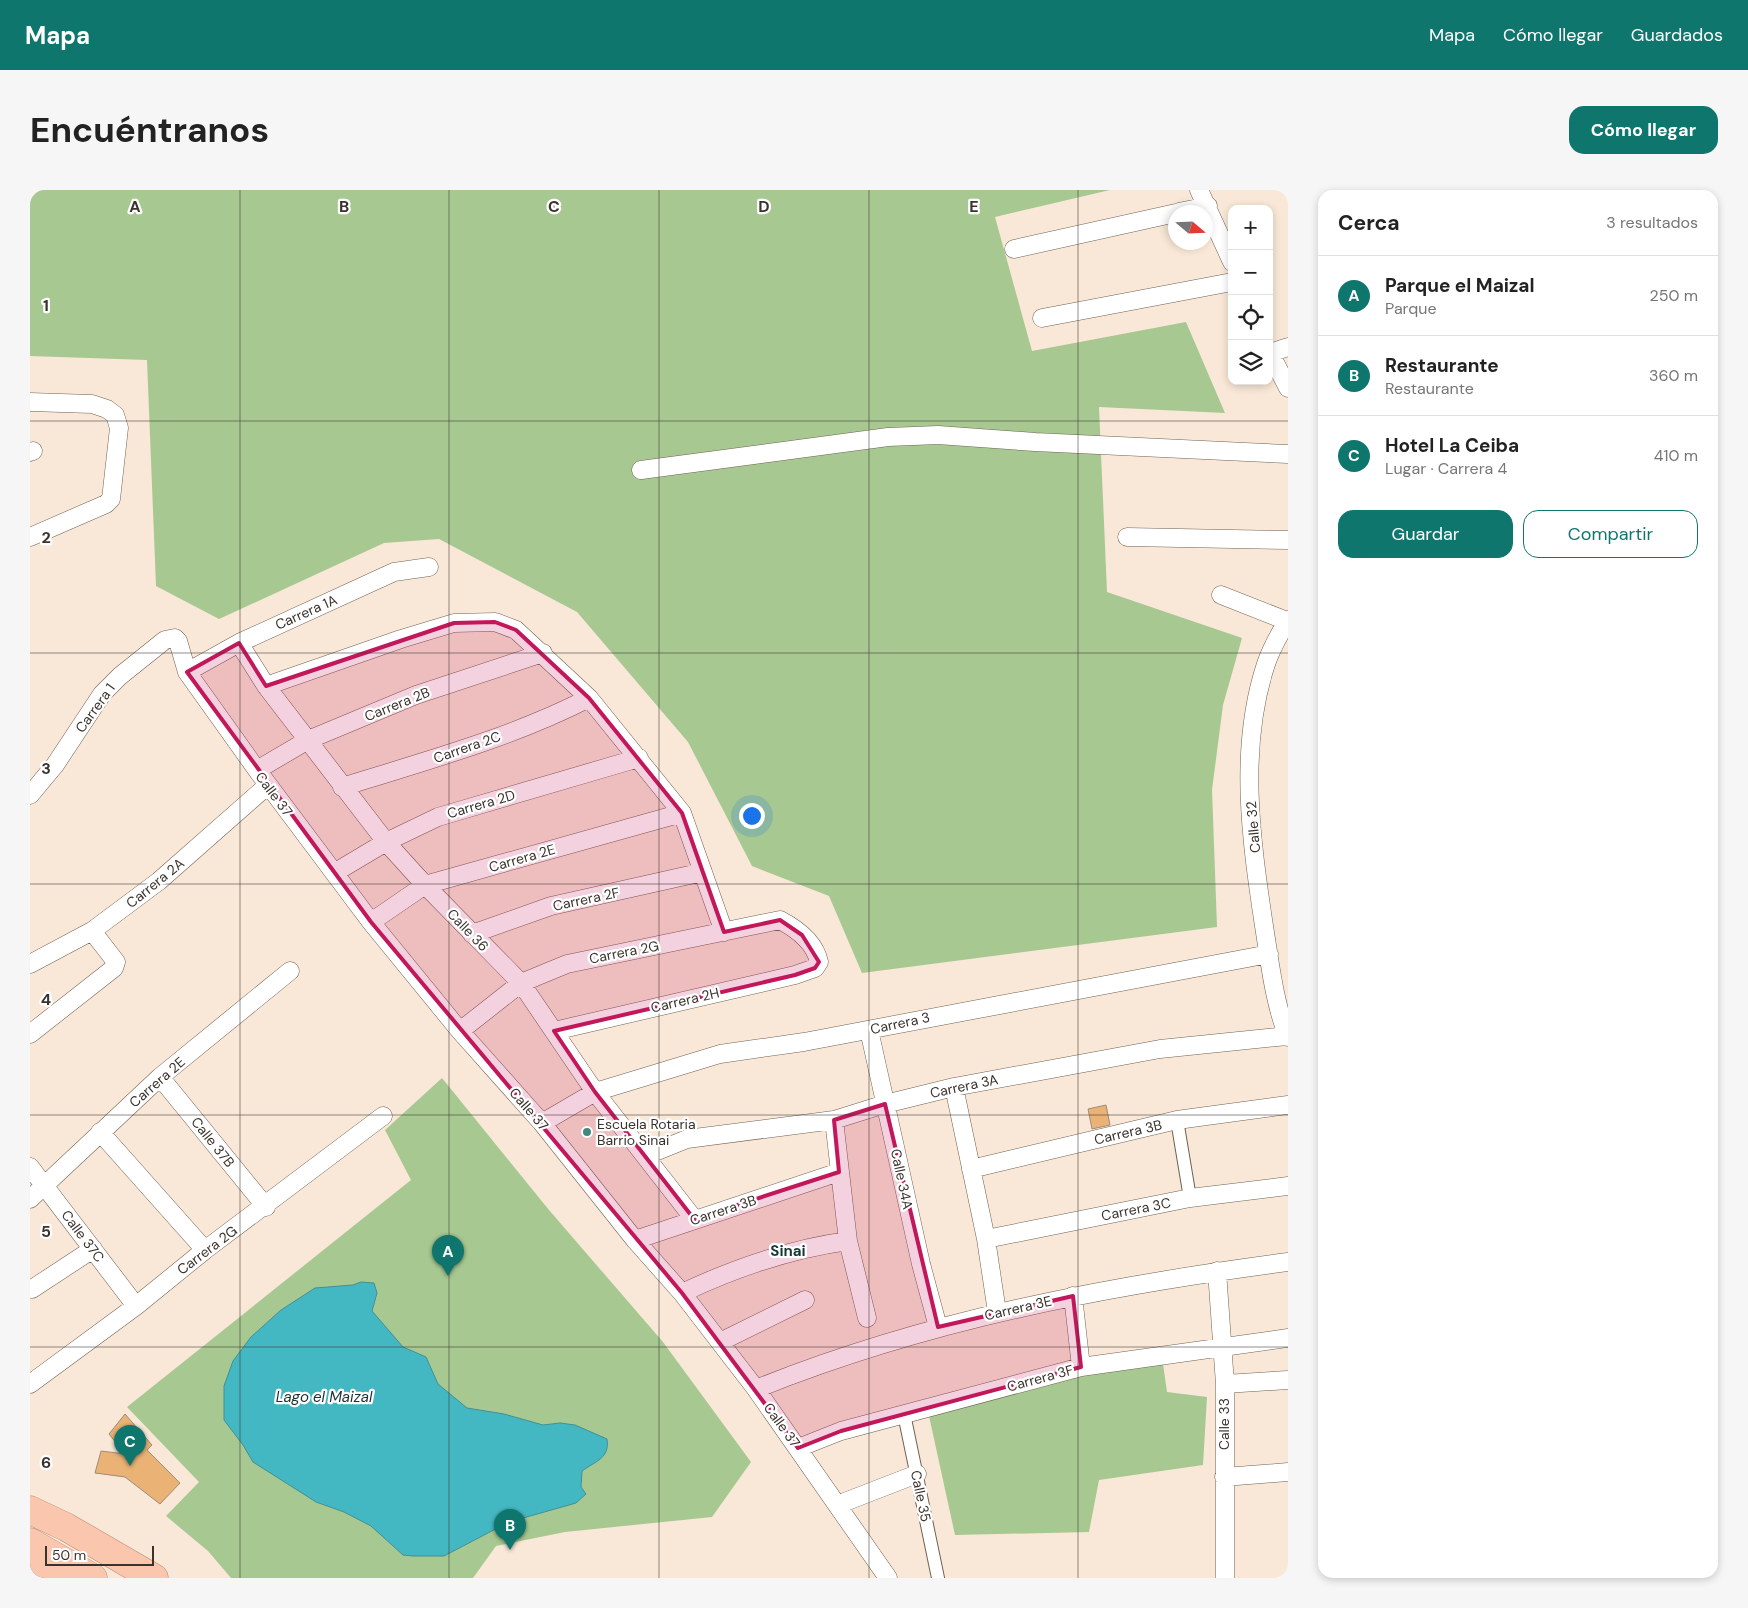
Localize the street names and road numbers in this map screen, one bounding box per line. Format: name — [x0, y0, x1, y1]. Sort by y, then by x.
street label: Carrera 1A — [272, 590, 340, 634]
street label: Carrera 1 — [71, 680, 119, 736]
street label: Carrera 2B — [362, 683, 432, 725]
street label: Carrera 2C — [431, 727, 503, 767]
street label: Calle 37 — [251, 768, 297, 820]
street label: Carrera 2D — [445, 786, 517, 822]
street label: Calle 32 — [1242, 800, 1264, 854]
street label: Carrera 2E — [487, 840, 557, 876]
street label: Carrera 2A — [122, 854, 188, 912]
street label: Carrera 2F — [551, 883, 622, 915]
street label: Calle 36 — [443, 905, 493, 955]
street label: Carrera 2G — [588, 936, 660, 968]
street label: Carrera 2H — [649, 983, 721, 1017]
street label: Carrera 3 — [869, 1008, 931, 1038]
street label: Carrera 2E — [125, 1053, 189, 1111]
street label: Carrera 3A — [928, 1070, 1000, 1102]
street label: Calle 37 — [505, 1084, 553, 1134]
street label: Calle 37B — [187, 1113, 239, 1171]
street label: Carrera 3B — [1092, 1115, 1164, 1149]
street label: Calle 34A — [887, 1147, 917, 1211]
street label: Carrera 3B — [687, 1191, 759, 1229]
street label: Carrera 3C — [1100, 1193, 1172, 1225]
street label: Calle 37C — [58, 1206, 108, 1266]
street label: Carrera 2G — [173, 1222, 241, 1278]
street label: Carrera 3E — [983, 1292, 1053, 1324]
street label: Carrera 3F — [1005, 1360, 1076, 1395]
street label: Calle 33 — [1215, 1398, 1233, 1450]
street label: Calle 37 — [760, 1399, 804, 1451]
street label: Calle 35 — [907, 1469, 935, 1523]

